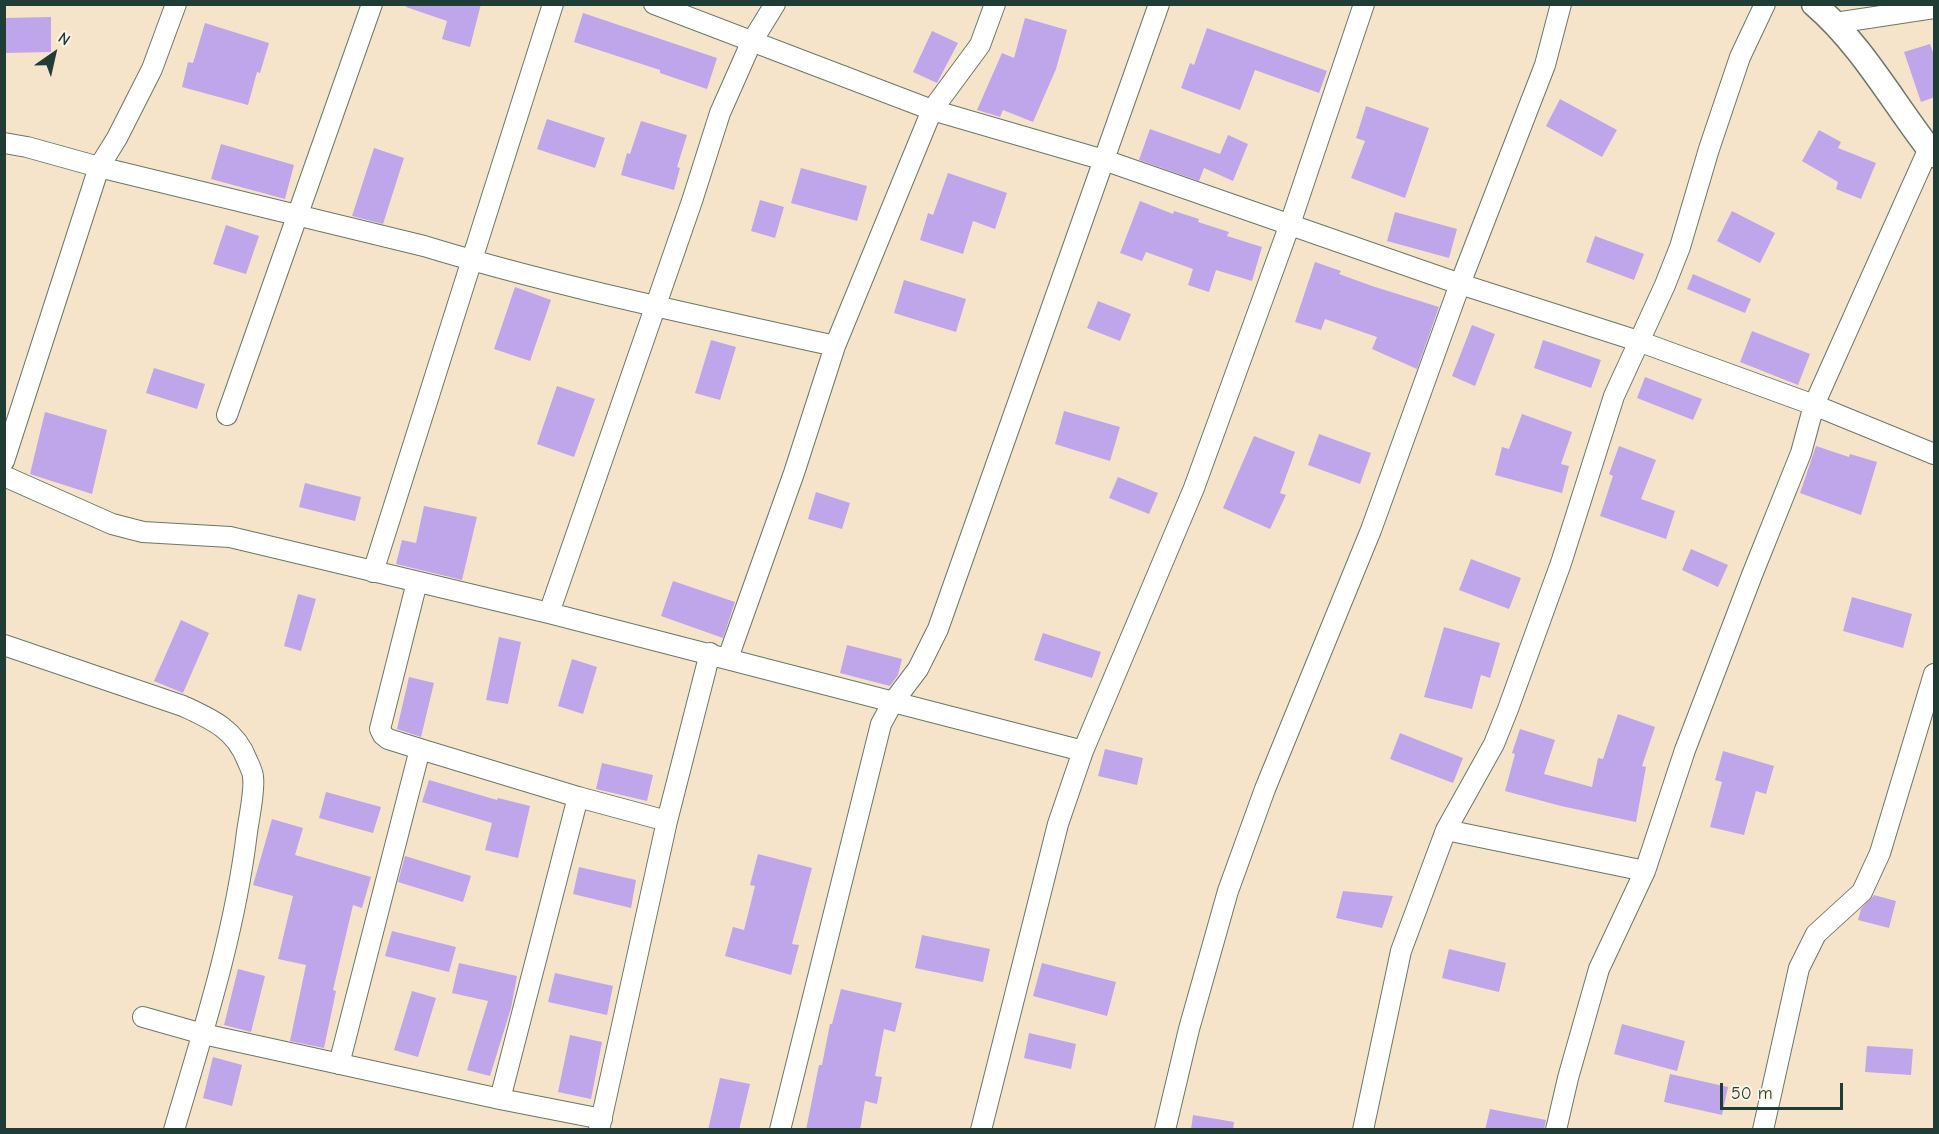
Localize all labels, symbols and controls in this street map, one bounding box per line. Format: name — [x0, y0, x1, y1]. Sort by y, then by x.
north arrow — [24, 24, 84, 84]
text: N — [55, 29, 73, 49]
scale bar — [1723, 1071, 1846, 1109]
text: 50 m — [1731, 1083, 1773, 1104]

